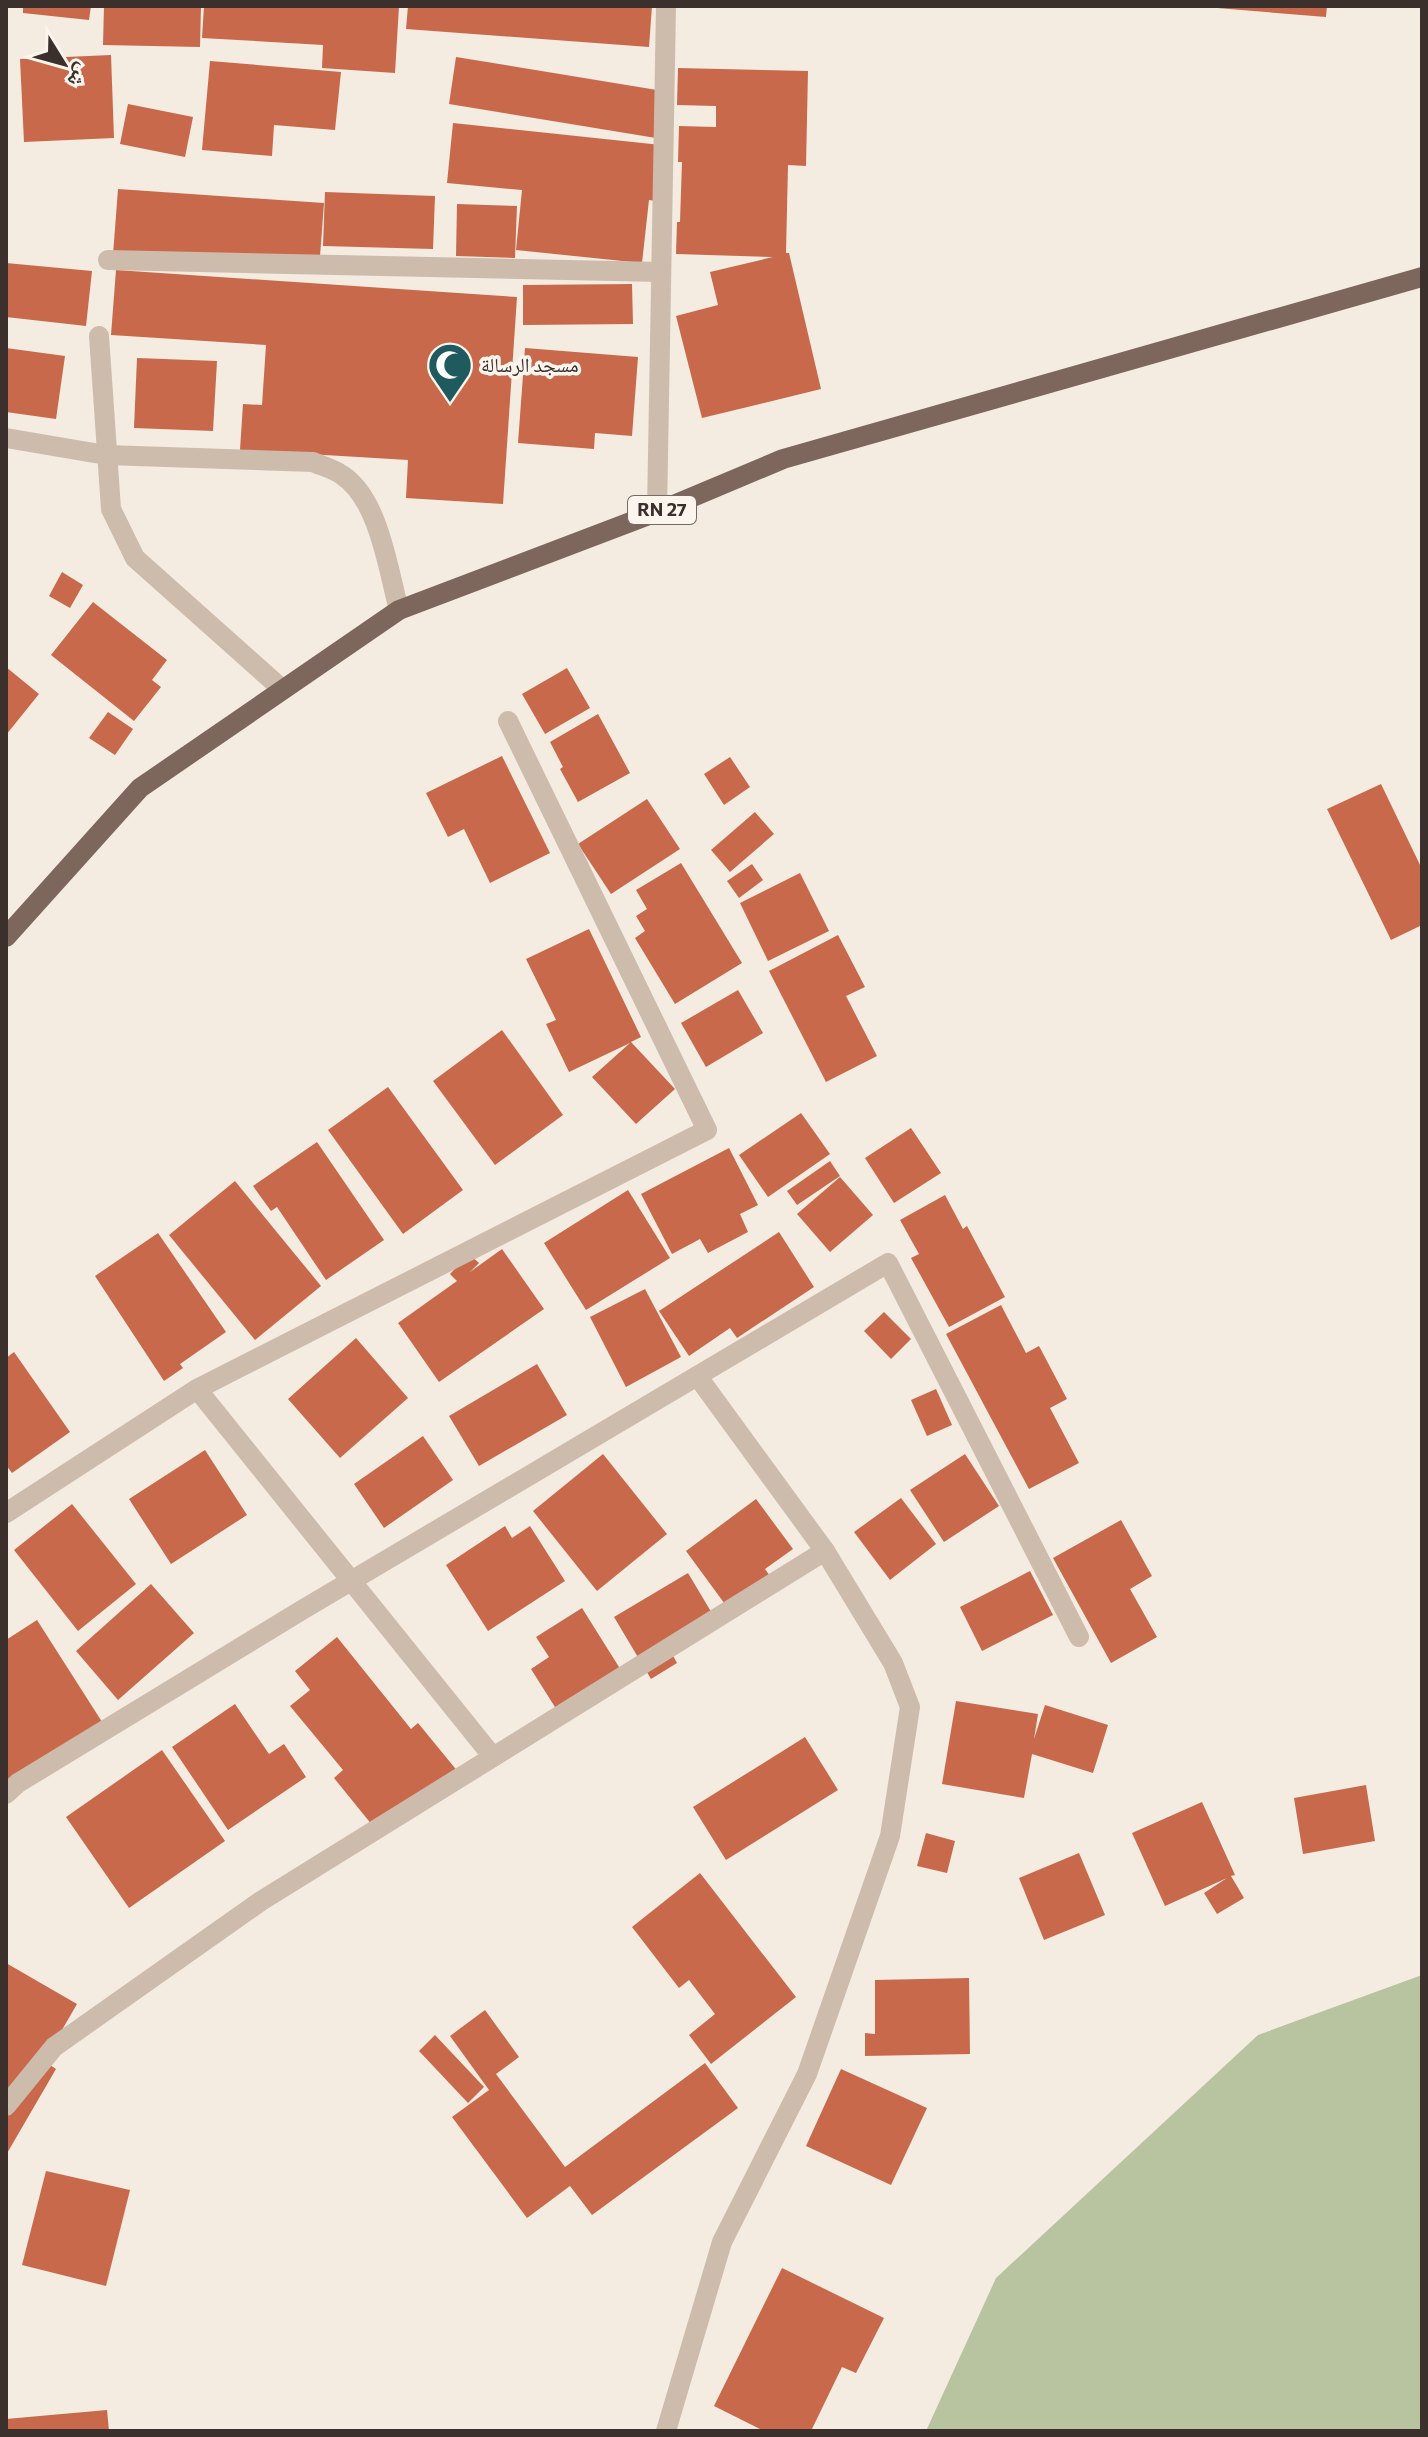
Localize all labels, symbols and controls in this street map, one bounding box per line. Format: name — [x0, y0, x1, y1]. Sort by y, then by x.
north arrow — [24, 24, 104, 104]
text: ش — [62, 58, 98, 94]
mosque icon: مسجد الرسالة — [426, 341, 474, 404]
place label: مسجد الرسالة — [481, 352, 579, 376]
road number: RN 27 — [628, 496, 696, 524]

